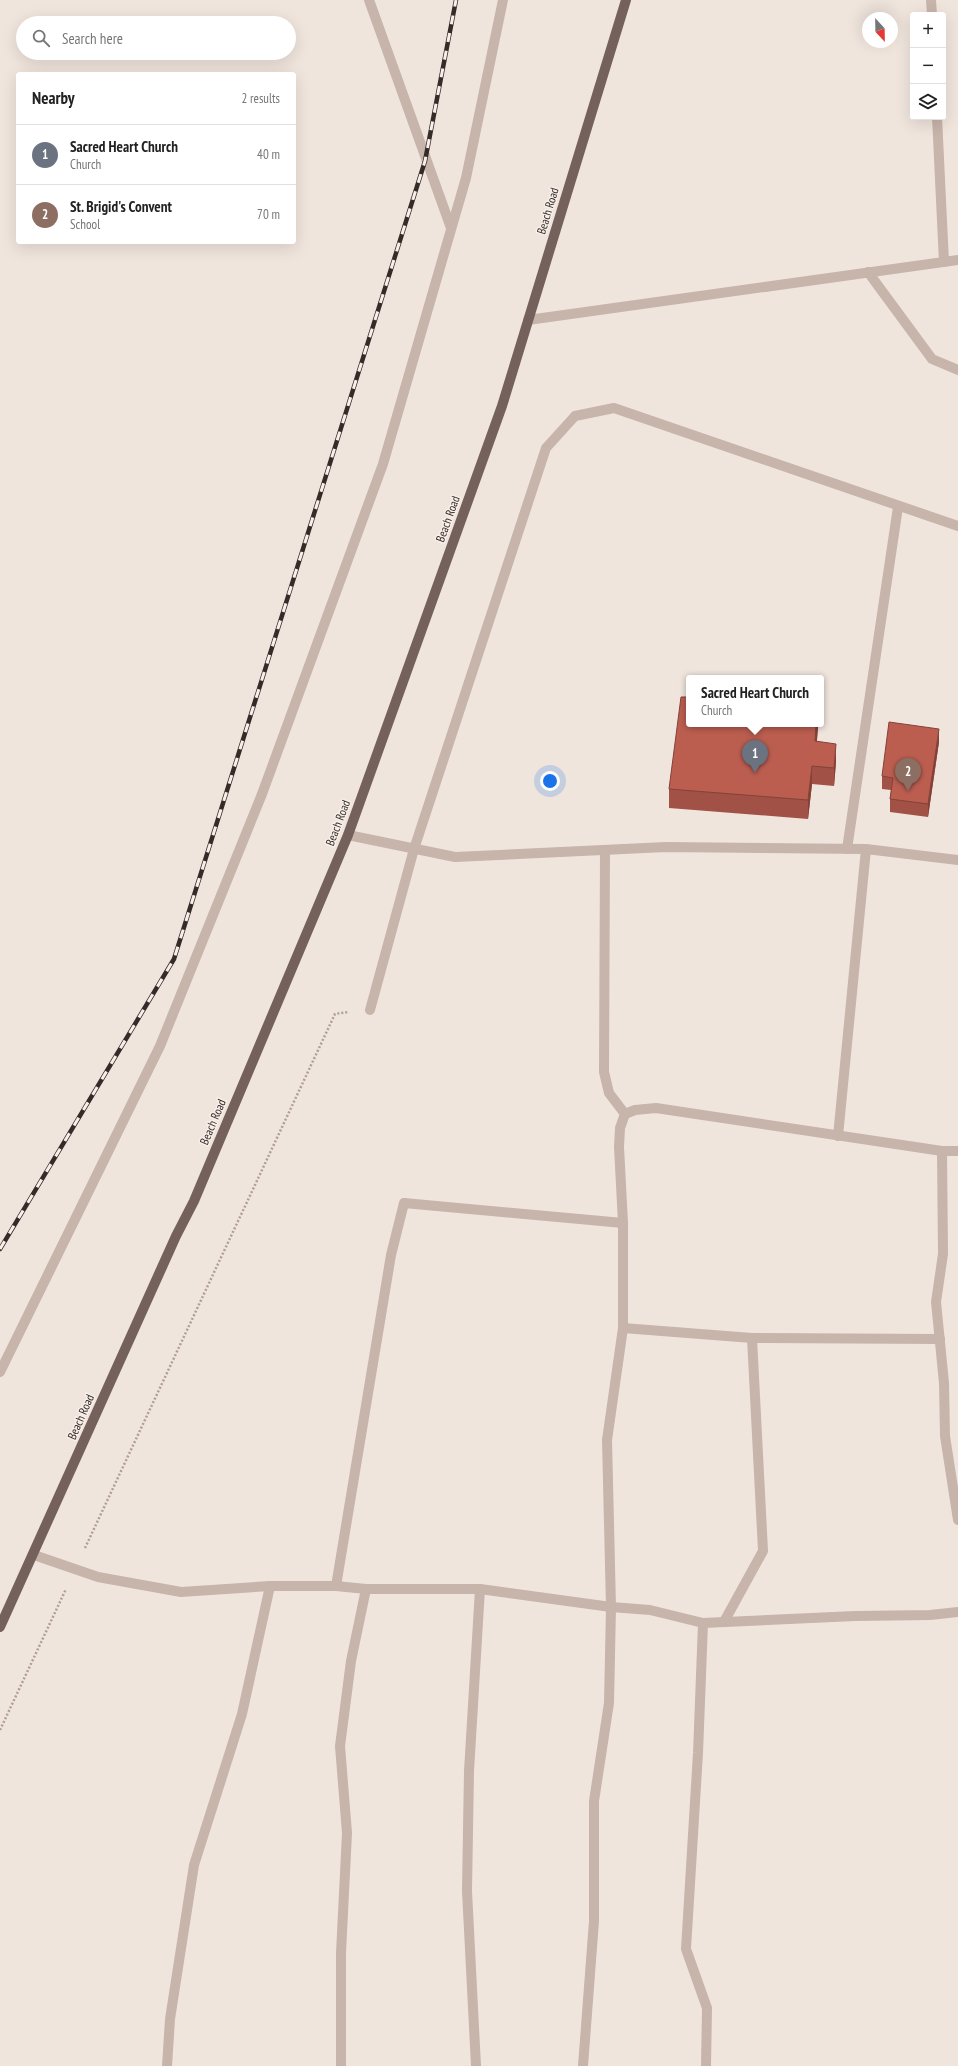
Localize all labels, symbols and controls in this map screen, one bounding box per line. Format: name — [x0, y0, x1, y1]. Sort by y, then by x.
north arrow — [862, 12, 898, 48]
map controls — [910, 12, 946, 120]
button: + — [910, 12, 946, 48]
search box — [16, 16, 296, 60]
icon: search — [30, 27, 52, 49]
text: Search here — [62, 29, 123, 48]
button: − — [910, 48, 946, 84]
button: layers — [910, 84, 946, 120]
text: Nearby — [32, 87, 75, 109]
text: 2 results — [241, 90, 280, 107]
text: Sacred Heart Church — [70, 137, 178, 156]
text: 1 — [42, 146, 48, 163]
text: 40 m — [257, 146, 280, 163]
text: Church — [70, 156, 101, 173]
street label: Beach Road — [533, 186, 562, 236]
text: St. Brigid's Convent — [70, 197, 172, 216]
text: 2 — [42, 206, 48, 223]
text: 70 m — [257, 206, 280, 223]
text: School — [70, 216, 100, 233]
street label: Beach Road — [432, 494, 463, 544]
popup — [686, 675, 824, 727]
text: Sacred Heart Church — [701, 683, 809, 702]
text: Church — [701, 702, 732, 719]
pin: 1 — [742, 740, 768, 773]
pin: 2 — [895, 758, 921, 791]
your location — [540, 771, 560, 791]
street label: Beach Road — [322, 798, 353, 848]
street label: Beach Road — [196, 1097, 229, 1147]
street label: Beach Road — [64, 1392, 97, 1442]

